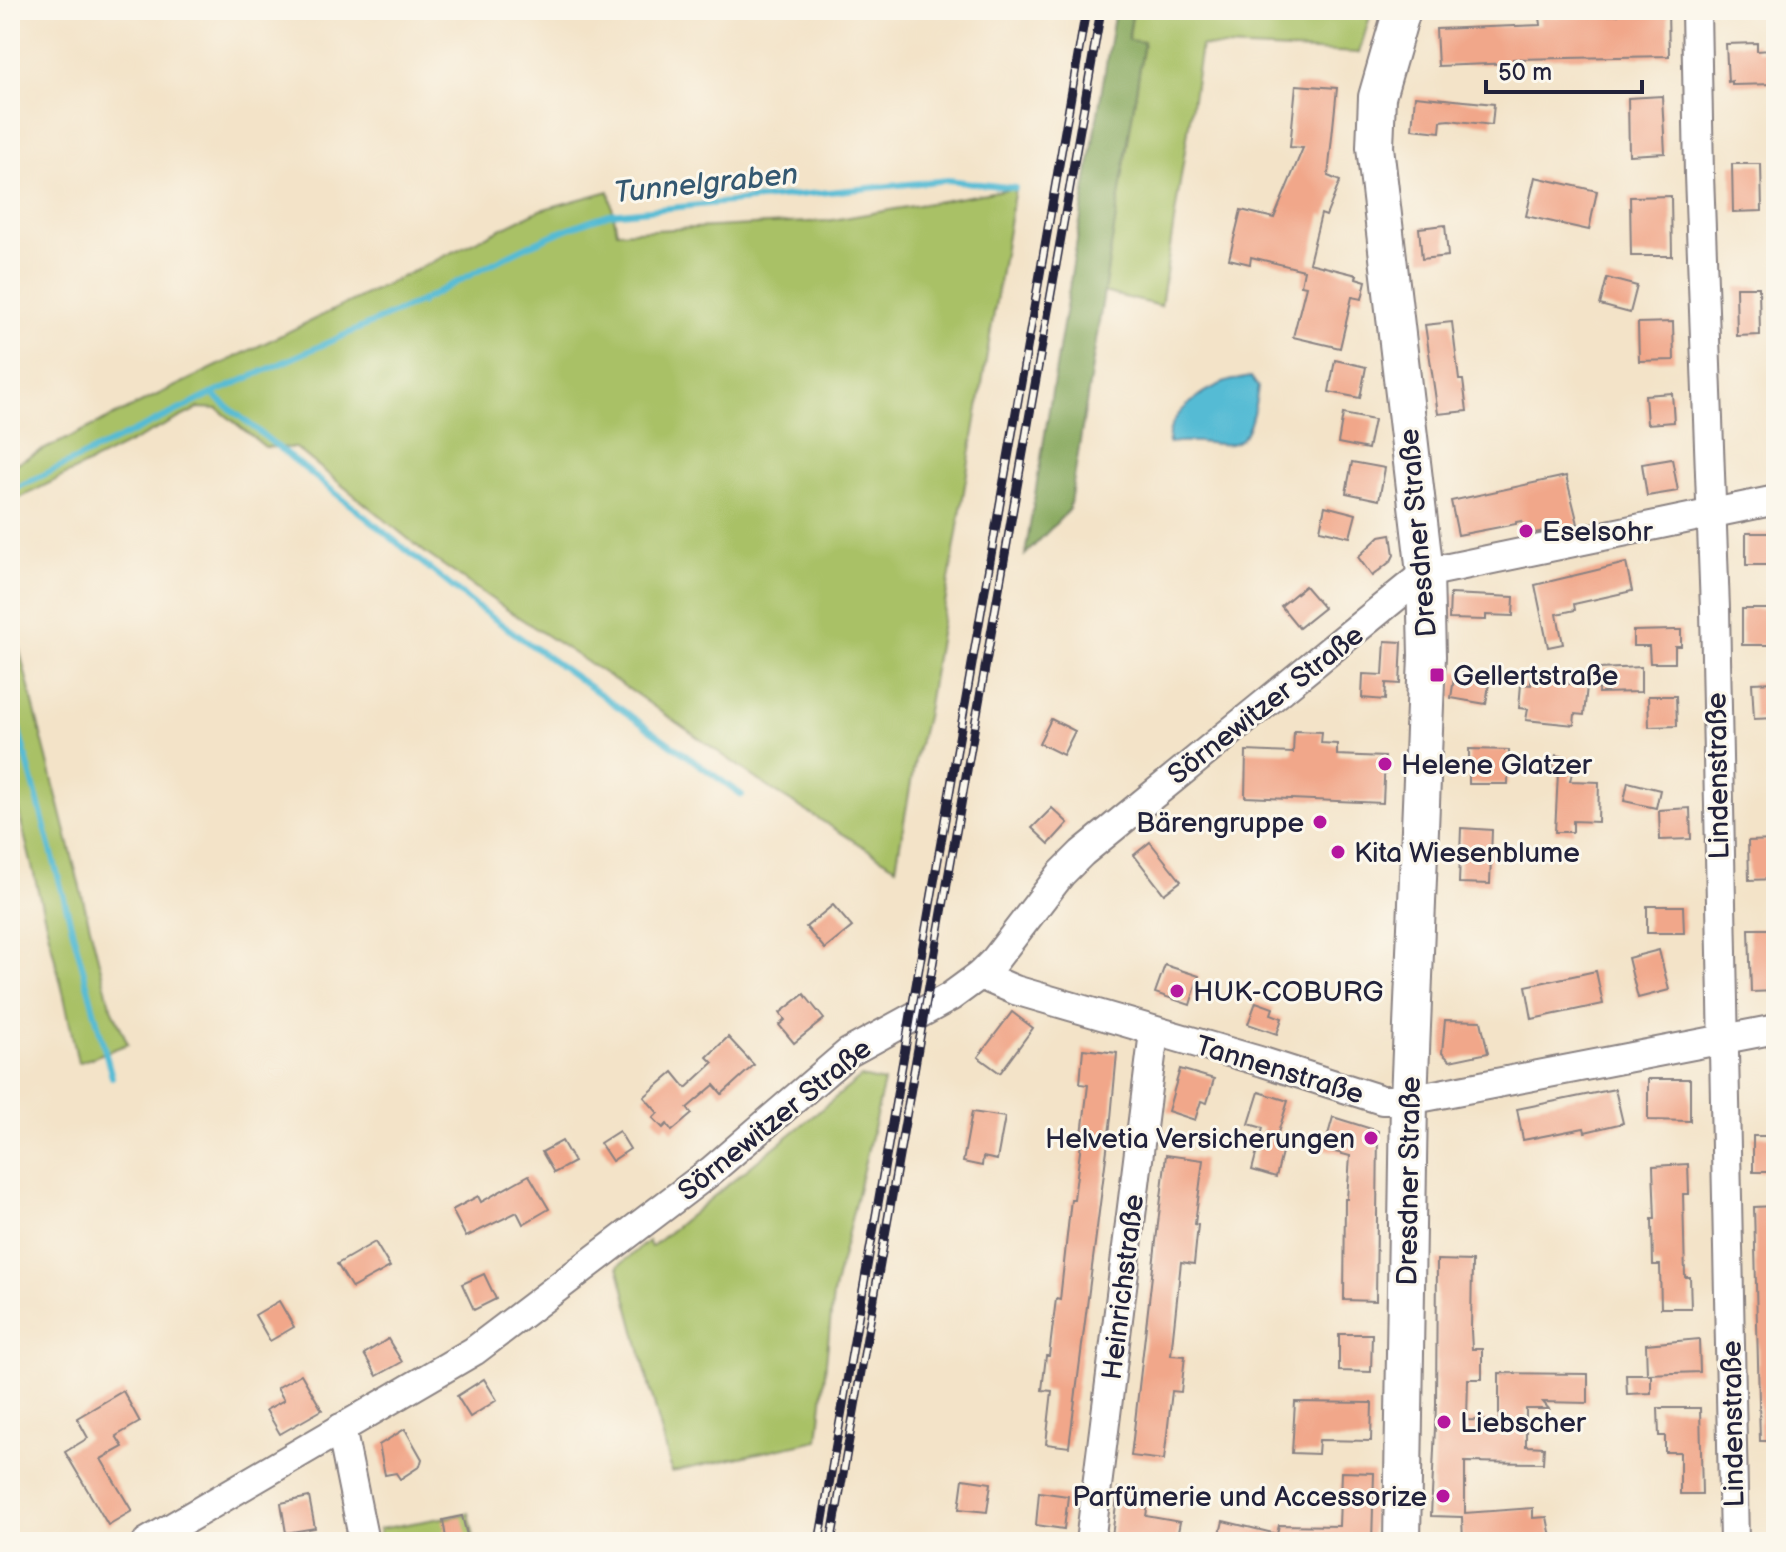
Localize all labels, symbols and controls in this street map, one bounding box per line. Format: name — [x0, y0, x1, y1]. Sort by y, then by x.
scale bar — [1486, 44, 1642, 94]
text: 50 m — [1498, 58, 1552, 87]
water label: Tunnelgraben — [612, 156, 800, 212]
street label: Dresdner Straße — [1393, 427, 1444, 638]
place label: Eselsohr — [1542, 516, 1653, 549]
marker: Eselsohr — [1517, 522, 1535, 540]
street label: Sörnewitzer Straße — [1162, 619, 1370, 792]
place label: Gellertstraße — [1453, 660, 1618, 693]
marker: Gellertstraße — [1428, 666, 1446, 684]
street label: Lindenstraße — [1701, 692, 1736, 860]
place label: Helene Glatzer — [1401, 749, 1593, 782]
marker: Helene Glatzer — [1376, 755, 1394, 773]
place label: Bärengruppe — [1136, 807, 1304, 840]
marker: Bärengruppe — [1311, 813, 1329, 831]
place label: Kita Wiesenblume — [1354, 837, 1580, 870]
marker: Kita Wiesenblume — [1329, 843, 1347, 861]
place label: HUK-COBURG — [1193, 976, 1384, 1009]
marker: HUK-COBURG — [1168, 982, 1186, 1000]
street label: Tannenstraße — [1192, 1029, 1367, 1112]
street label: Sörnewitzer Straße — [672, 1032, 878, 1208]
street label: Dresdner Straße — [1391, 1076, 1428, 1286]
place label: Helvetia Versicherungen — [1045, 1123, 1355, 1156]
marker: Helvetia Versicherungen — [1362, 1129, 1380, 1147]
street label: Heinrichstraße — [1096, 1193, 1151, 1382]
street label: Lindenstraße — [1716, 1340, 1751, 1508]
place label: Liebscher — [1460, 1407, 1587, 1440]
marker: Liebscher — [1435, 1413, 1453, 1431]
place label: Parfümerie und Accessorize — [1072, 1481, 1427, 1514]
marker: Parfümerie und Accessorize — [1434, 1487, 1452, 1505]

